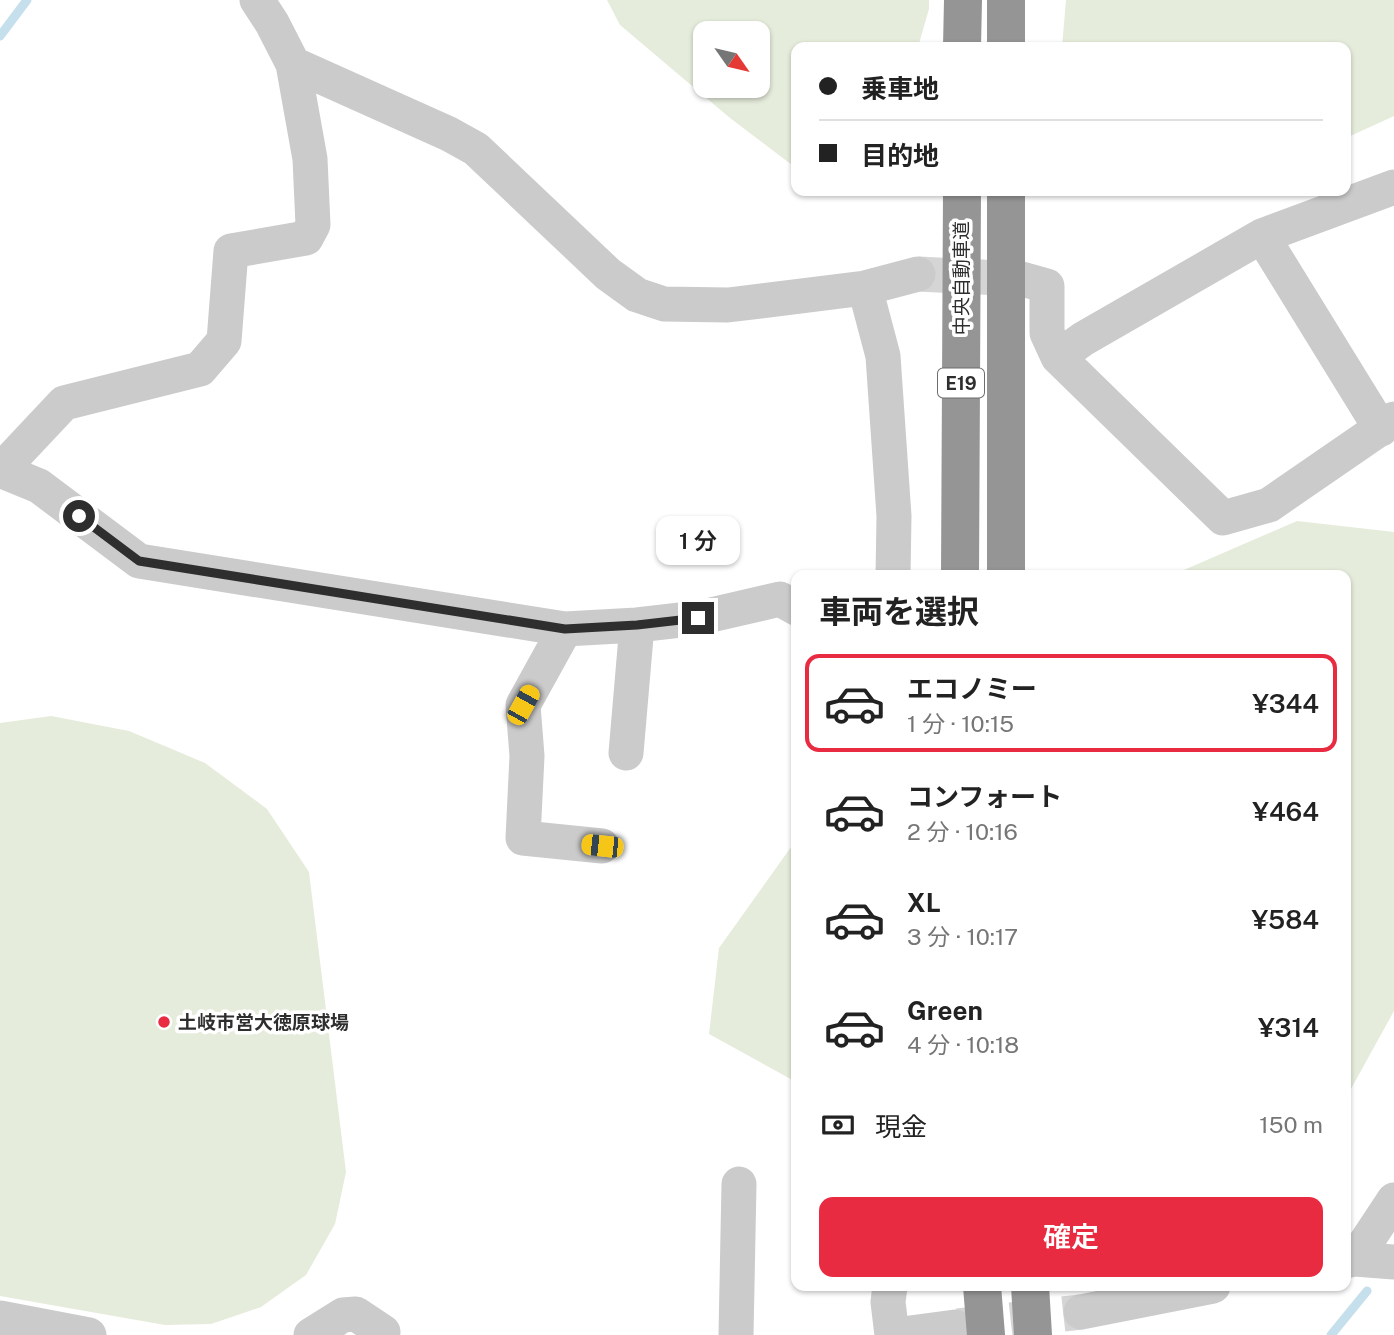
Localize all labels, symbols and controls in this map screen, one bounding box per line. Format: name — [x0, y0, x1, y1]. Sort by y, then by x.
north arrow — [693, 21, 770, 98]
map controls — [693, 21, 770, 98]
text: 乗車地 — [861, 73, 939, 104]
text: 目的地 — [861, 140, 939, 171]
street label: 中央自動車道 — [950, 221, 972, 335]
road number: E19 — [938, 368, 984, 398]
route start — [63, 500, 95, 532]
callout: 1 分 — [656, 516, 740, 566]
text: 1 分 — [679, 527, 717, 554]
text: 車両を選択 — [819, 593, 979, 630]
route end — [682, 602, 714, 634]
icon: car — [823, 672, 886, 735]
text: エコノミー — [907, 673, 1037, 704]
car — [504, 682, 543, 728]
text: ¥344 — [1252, 688, 1319, 719]
text: 1 分 · 10:15 — [907, 710, 1014, 737]
icon: car — [823, 780, 886, 843]
text: コンフォート — [907, 781, 1062, 812]
text: ¥464 — [1252, 796, 1319, 827]
text: 2 分 · 10:16 — [907, 818, 1018, 845]
car — [581, 833, 624, 859]
text: XL — [907, 887, 941, 918]
icon: car — [823, 888, 886, 951]
text: ¥584 — [1251, 904, 1319, 935]
text: 3 分 · 10:17 — [907, 923, 1018, 950]
text: Green — [907, 995, 983, 1026]
icon: car — [823, 996, 886, 1059]
place label: 土岐市営大徳原球場 — [178, 1011, 349, 1033]
text: ¥314 — [1258, 1012, 1319, 1043]
marker: 土岐市営大徳原球場 — [156, 1014, 172, 1030]
text: 4 分 · 10:18 — [907, 1031, 1019, 1058]
icon: cash — [819, 1106, 857, 1144]
text: 現金 — [875, 1111, 927, 1142]
text: 150 m — [1259, 1111, 1323, 1138]
button: 確定 — [819, 1197, 1323, 1277]

